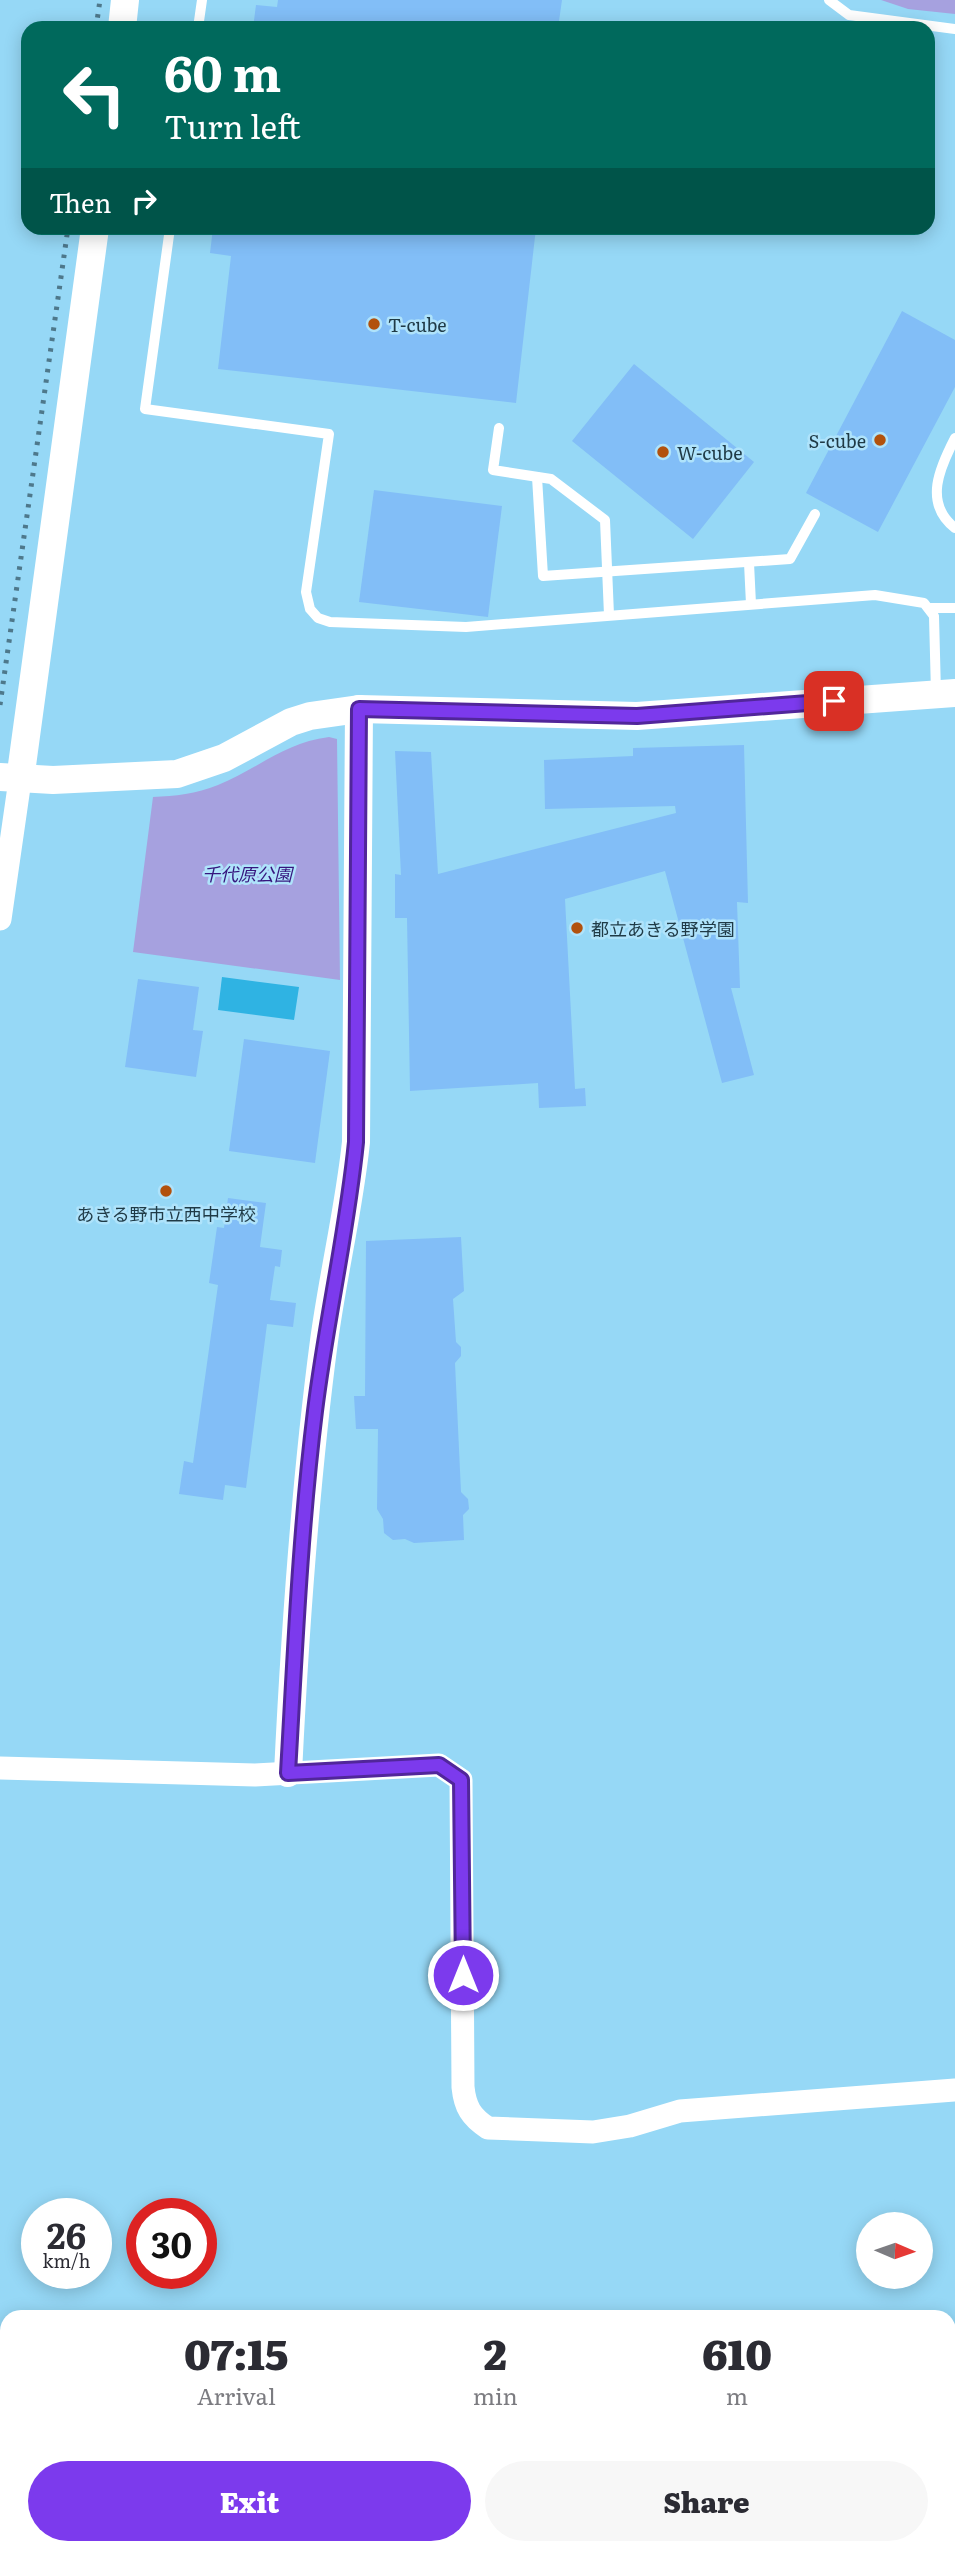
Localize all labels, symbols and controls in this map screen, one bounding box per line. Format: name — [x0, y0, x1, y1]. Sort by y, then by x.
text: 60 m — [164, 34, 281, 107]
icon: left — [49, 49, 140, 140]
text: Turn left — [164, 101, 301, 149]
text: Then — [49, 182, 111, 221]
icon: right — [125, 182, 163, 220]
place label: T-cube — [388, 311, 447, 338]
marker: T-cube — [366, 316, 382, 332]
place label: S-cube — [809, 427, 866, 454]
marker: S-cube — [872, 432, 888, 448]
place label: W-cube — [677, 439, 743, 466]
marker: W-cube — [655, 444, 671, 460]
pin — [804, 671, 864, 731]
icon: arrive — [815, 682, 853, 720]
park label: 千代原公園 — [202, 860, 295, 887]
place label: 都立あきる野学園 — [591, 915, 735, 942]
marker: 都立あきる野学園 — [569, 920, 585, 936]
marker: あきる野市立西中学校 — [158, 1183, 174, 1199]
place label: あきる野市立西中学校 — [76, 1200, 256, 1227]
position arrow — [426, 1938, 500, 2012]
speed limit sign: 30 — [126, 2198, 217, 2289]
text: 26 — [47, 2208, 86, 2260]
north arrow — [856, 2212, 933, 2289]
map controls — [856, 2212, 933, 2289]
text: km/h — [43, 2247, 90, 2274]
text: 07:15 — [184, 2321, 289, 2383]
text: 2 — [484, 2321, 507, 2383]
text: 610 — [702, 2321, 772, 2383]
text: Arrival — [197, 2378, 276, 2412]
text: min — [473, 2378, 518, 2412]
text: m — [726, 2378, 748, 2412]
button: Exit — [28, 2461, 471, 2541]
button: Share — [485, 2461, 928, 2541]

